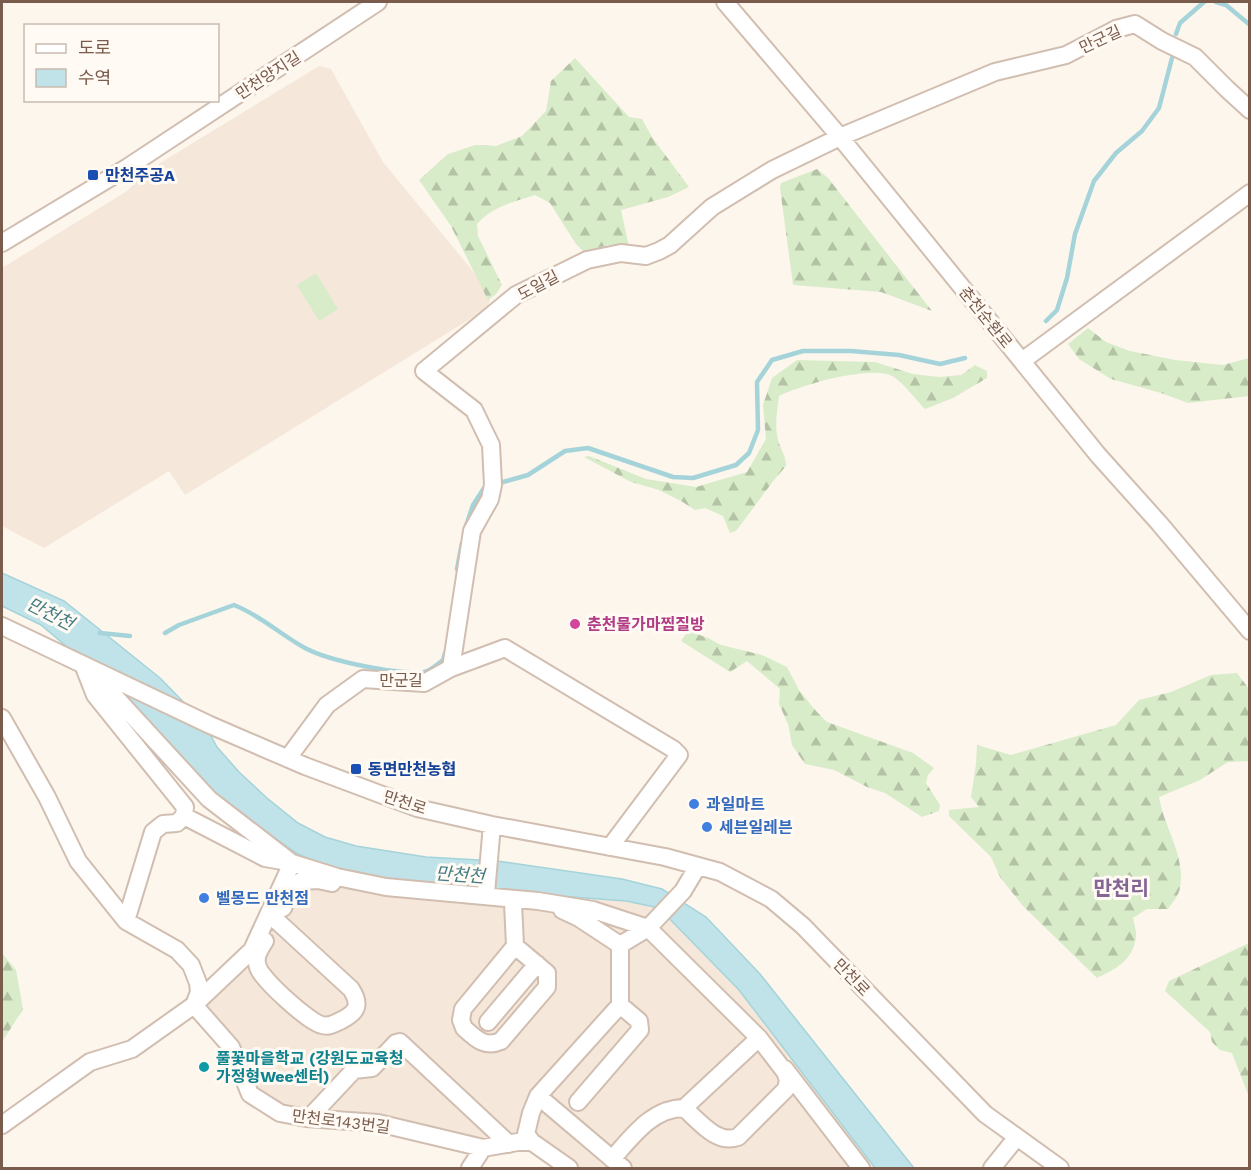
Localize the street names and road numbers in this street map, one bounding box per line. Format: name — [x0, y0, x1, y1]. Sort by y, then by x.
street label: 만군길 — [1076, 22, 1124, 57]
street label: 만천양지길 — [232, 47, 304, 103]
street label: 도일길 — [514, 267, 562, 304]
street label: 춘천순환로 — [955, 283, 1016, 352]
street label: 만군길 — [379, 671, 423, 690]
street label: 만천로 — [381, 787, 429, 818]
street label: 만천로 — [829, 955, 874, 1000]
street label: 만천로143번길 — [291, 1106, 391, 1137]

